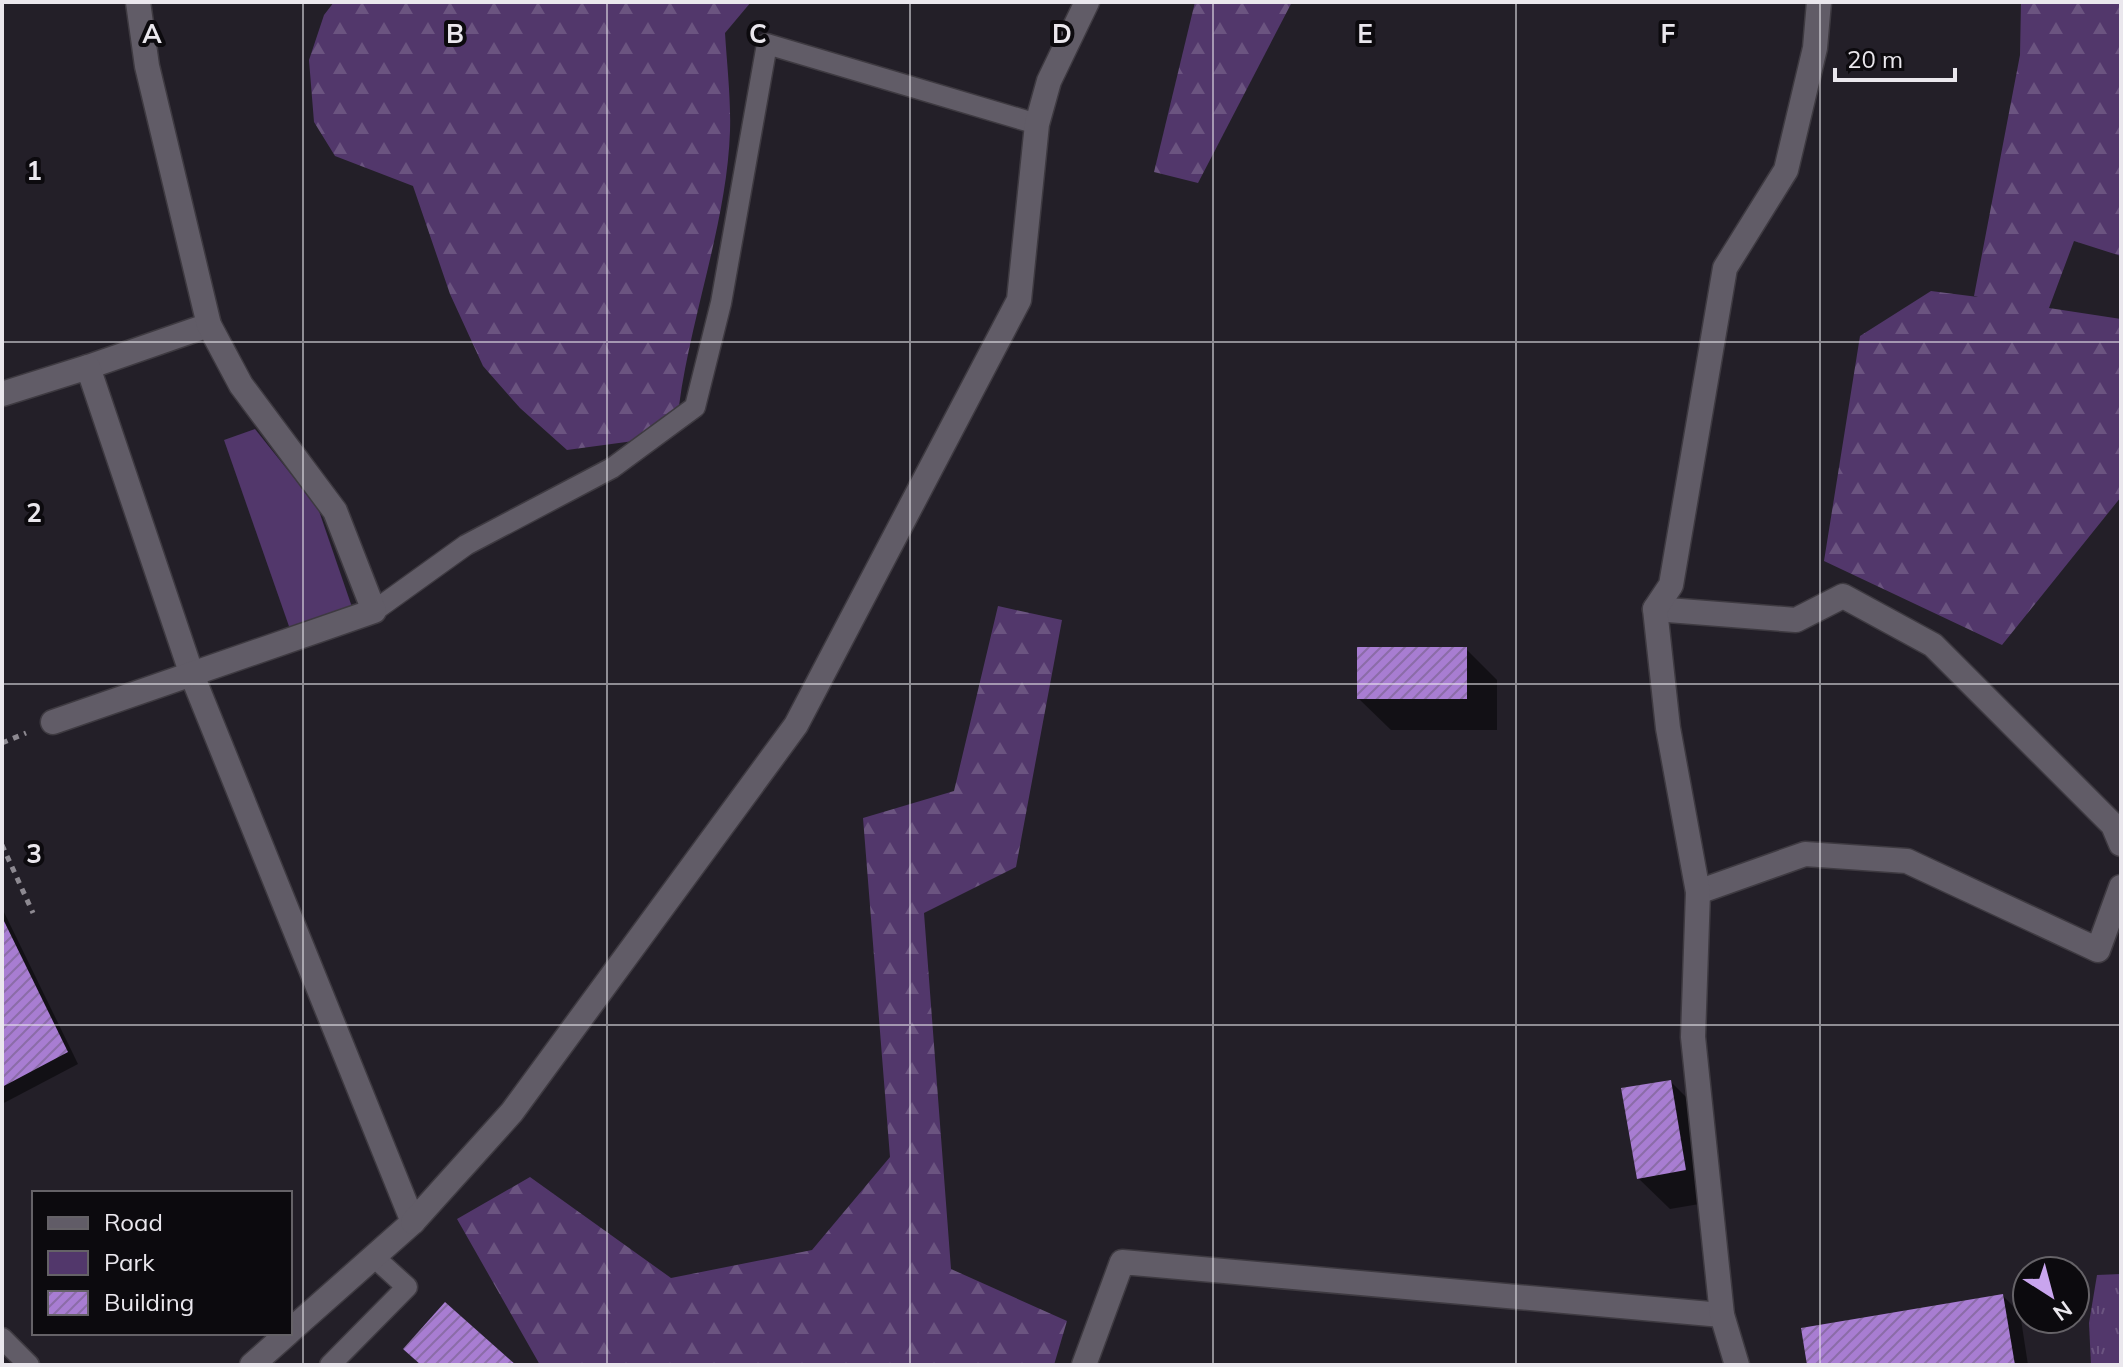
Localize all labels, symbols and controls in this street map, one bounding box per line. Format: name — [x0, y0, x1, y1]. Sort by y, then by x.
text: A — [142, 17, 162, 50]
text: B — [446, 17, 464, 50]
text: C — [749, 17, 767, 50]
text: D — [1052, 17, 1072, 50]
text: E — [1357, 17, 1373, 50]
text: F — [1661, 17, 1676, 50]
scale bar — [1835, 32, 1955, 82]
text: 20 m — [1847, 44, 1903, 74]
text: 1 — [26, 154, 42, 187]
text: 2 — [26, 496, 42, 529]
text: 3 — [26, 837, 42, 870]
legend — [32, 1191, 292, 1335]
text: Road — [104, 1207, 163, 1237]
text: Park — [104, 1247, 155, 1277]
north arrow — [2011, 1255, 2091, 1335]
text: Building — [104, 1287, 194, 1317]
text: N — [2048, 1295, 2078, 1327]

